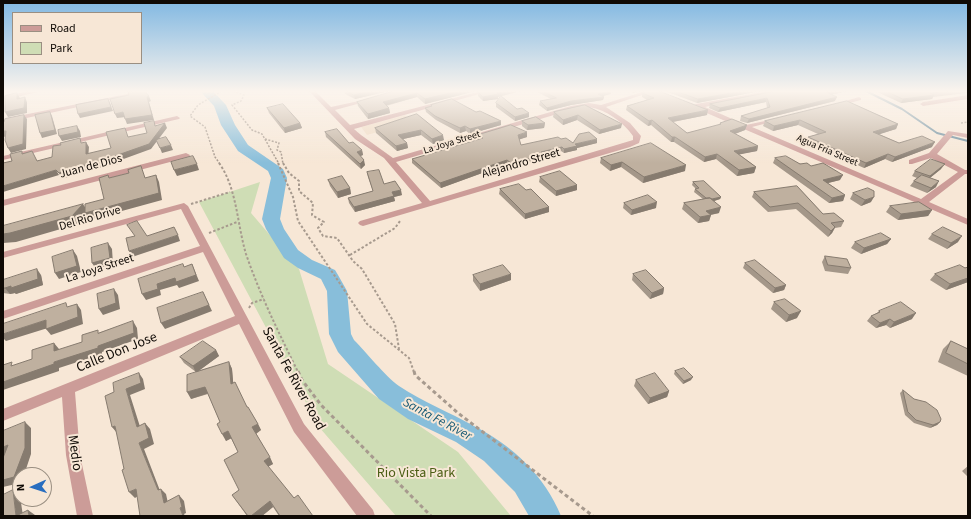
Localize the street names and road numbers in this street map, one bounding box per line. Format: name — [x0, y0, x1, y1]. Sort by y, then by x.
street label: La Joya Street — [422, 129, 482, 157]
street label: Agua Fria Street — [794, 133, 860, 169]
street label: Alejandro Street — [480, 146, 562, 182]
street label: Juan de Dios — [58, 152, 124, 182]
street label: Del Rio Drive — [58, 203, 122, 235]
street label: La Joya Street — [64, 251, 136, 287]
street label: Santa Fe River Road — [258, 324, 328, 434]
street label: Calle Don Jose — [74, 329, 160, 377]
street label: Medio — [63, 434, 85, 472]

